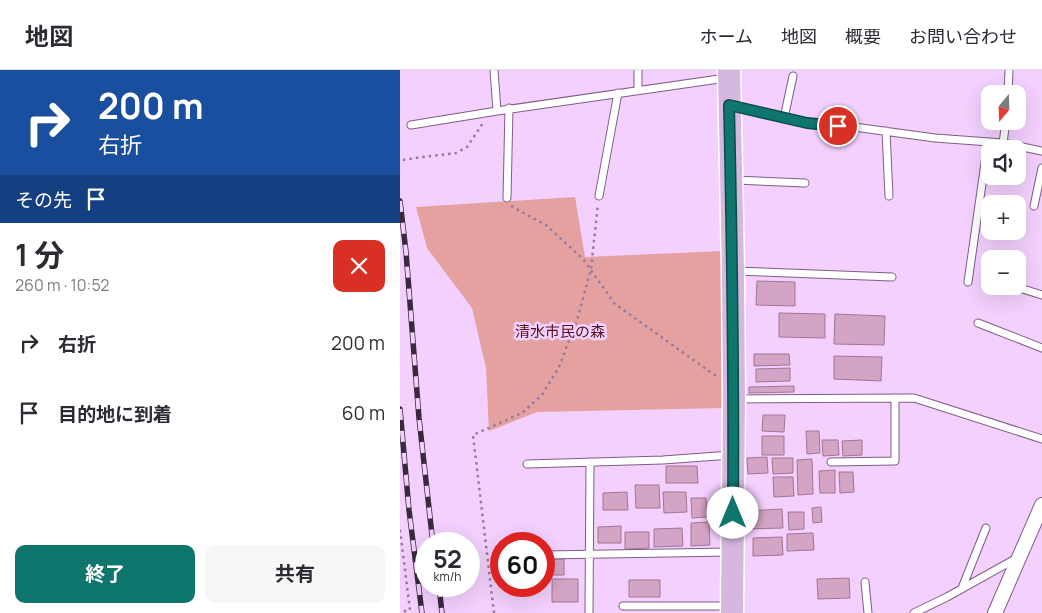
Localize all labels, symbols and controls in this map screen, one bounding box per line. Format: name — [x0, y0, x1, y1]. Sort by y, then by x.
text: 地図 — [25, 19, 73, 52]
text: ホーム — [700, 24, 753, 48]
text: 地図 — [781, 24, 817, 48]
text: 概要 — [845, 24, 881, 48]
text: お問い合わせ — [909, 24, 1017, 48]
text: 200 m — [98, 82, 203, 130]
north arrow — [981, 85, 1026, 130]
map controls — [981, 85, 1026, 295]
icon: right — [15, 90, 80, 155]
pin — [817, 105, 859, 147]
icon: arrive — [824, 112, 852, 140]
text: 右折 — [98, 130, 142, 160]
button: sound — [981, 140, 1026, 185]
icon: arrive — [82, 185, 110, 213]
text: その先 — [15, 187, 72, 213]
button: + — [981, 195, 1026, 240]
text: 1 分 — [15, 234, 64, 275]
button: close — [333, 240, 385, 292]
button: − — [981, 250, 1026, 295]
text: 260 m · 10:52 — [15, 274, 109, 296]
park label: 清水市民の森 — [515, 321, 605, 342]
icon: right — [15, 329, 43, 357]
text: 200 m — [331, 330, 385, 356]
text: 右折 — [58, 331, 96, 357]
icon: arrive — [15, 399, 43, 427]
text: 60 m — [342, 400, 385, 426]
text: 目的地に到着 — [58, 401, 172, 427]
position arrow — [706, 486, 758, 538]
speed limit sign: 60 — [490, 532, 555, 597]
text: 52 — [433, 541, 462, 576]
button: 終了 — [15, 545, 195, 603]
button: 共有 — [205, 545, 385, 603]
text: km/h — [434, 568, 461, 585]

